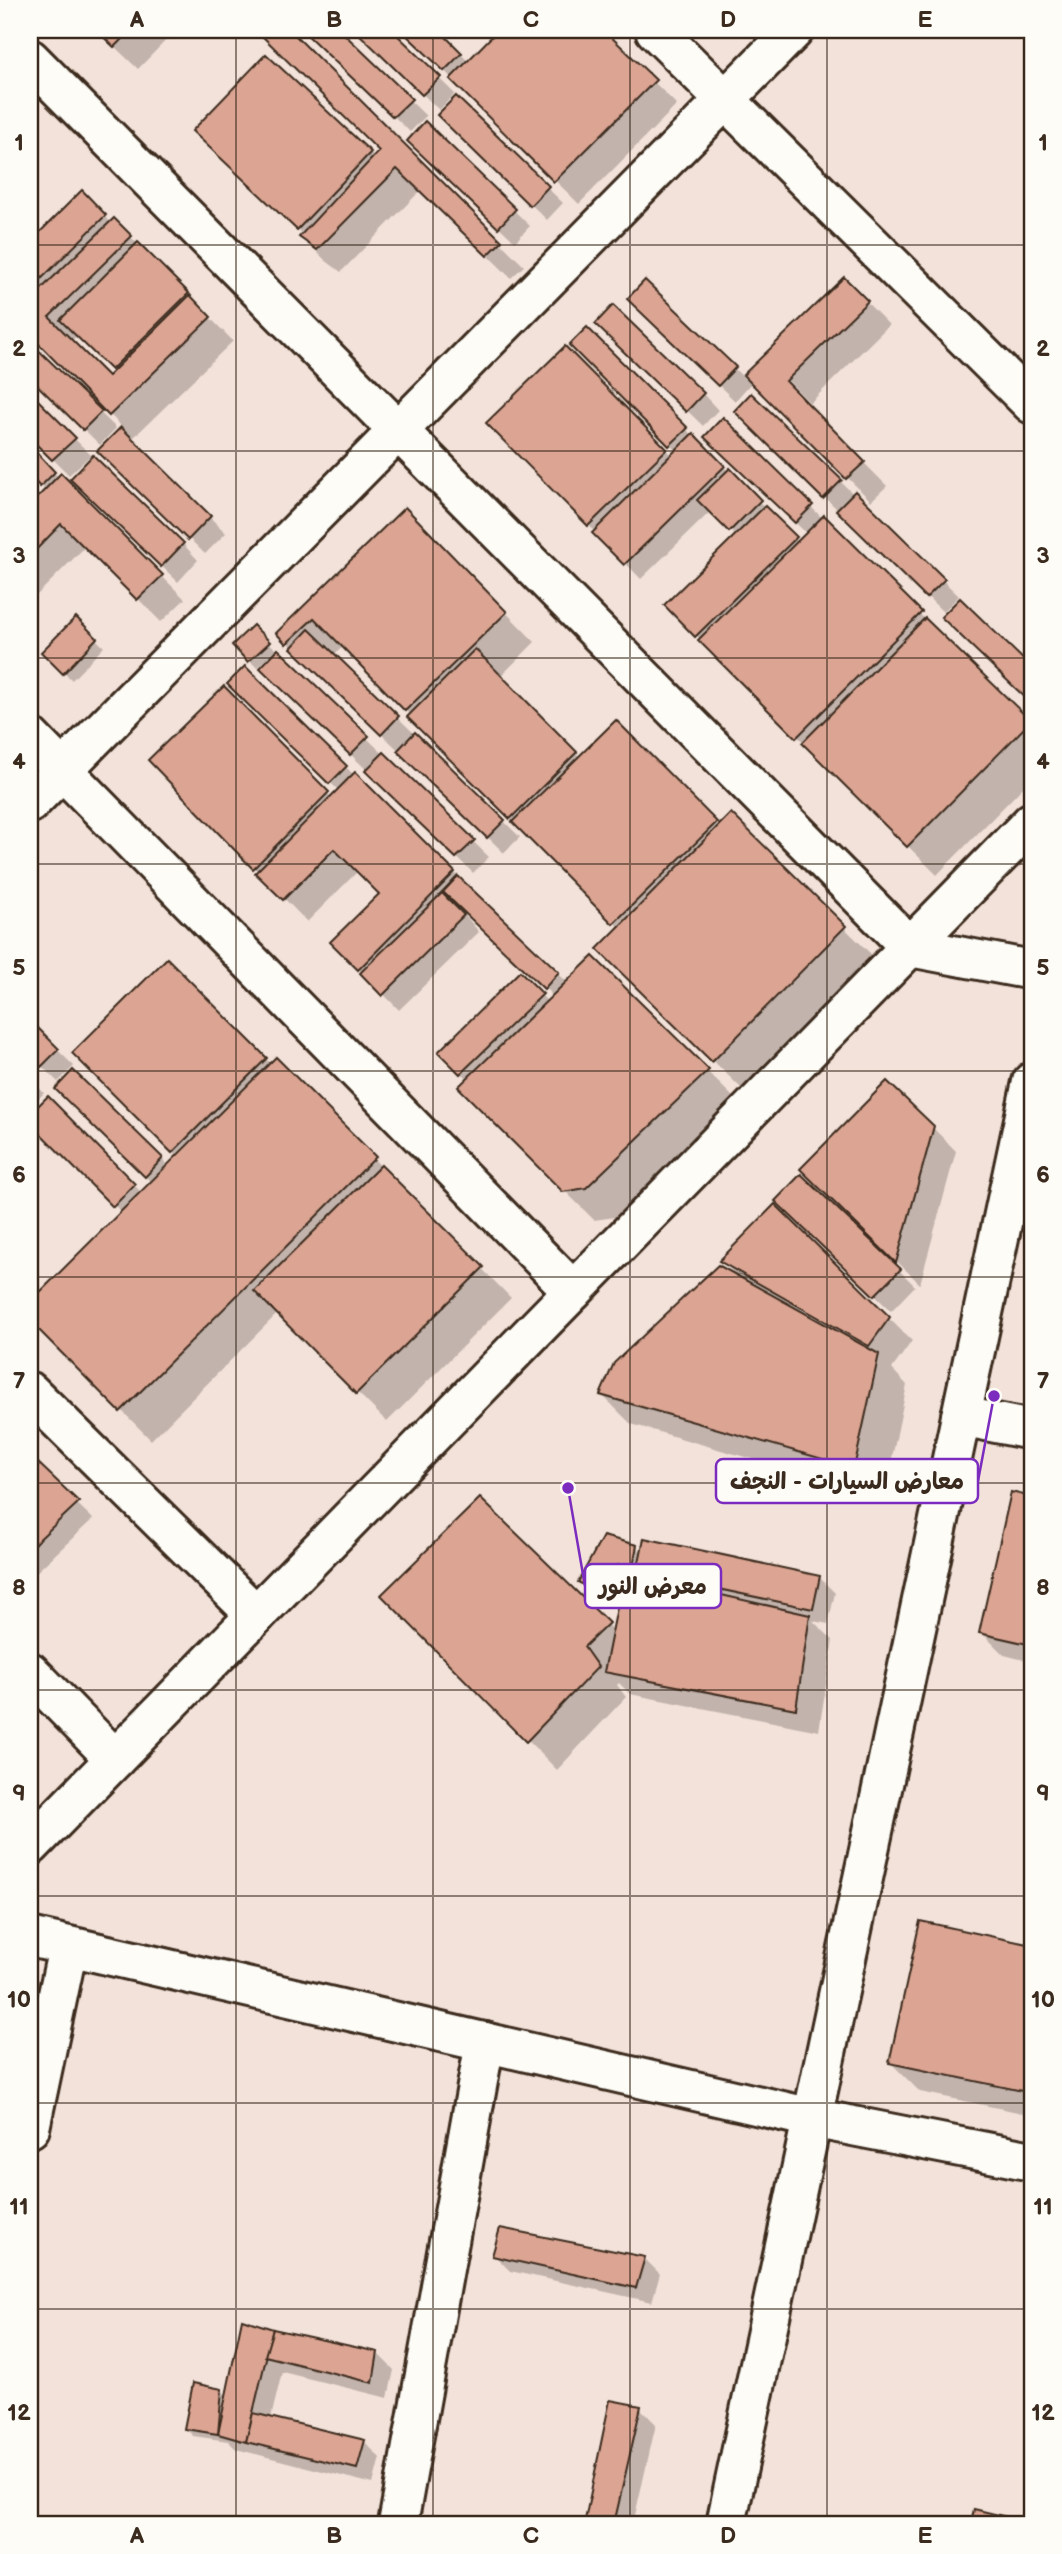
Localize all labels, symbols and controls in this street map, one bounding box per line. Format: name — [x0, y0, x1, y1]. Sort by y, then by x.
text: A — [129, 6, 145, 34]
text: B — [326, 6, 342, 34]
text: C — [523, 6, 539, 34]
text: D — [720, 6, 736, 34]
text: E — [918, 6, 933, 34]
text: 1 — [14, 129, 24, 157]
text: 1 — [1038, 129, 1048, 157]
text: 2 — [12, 335, 26, 363]
text: 2 — [1036, 335, 1050, 363]
text: 3 — [12, 542, 26, 570]
text: 3 — [1036, 542, 1050, 570]
text: 4 — [12, 748, 26, 776]
text: 4 — [1036, 748, 1050, 776]
text: 5 — [12, 954, 26, 982]
text: 5 — [1036, 954, 1050, 982]
text: 6 — [12, 1161, 26, 1189]
text: 6 — [1036, 1161, 1050, 1189]
text: 7 — [13, 1367, 26, 1395]
text: 7 — [1037, 1367, 1050, 1395]
callout: معارض السيارات - النجف — [716, 1459, 978, 1503]
text: معارض السيارات - النجف — [730, 1468, 964, 1496]
callout: معرض النور — [585, 1564, 721, 1608]
text: معرض النور — [597, 1573, 707, 1601]
text: 8 — [12, 1574, 26, 1602]
text: 8 — [1036, 1574, 1050, 1602]
text: 9 — [12, 1780, 26, 1808]
text: 9 — [1036, 1780, 1050, 1808]
text: 10 — [7, 1986, 31, 2014]
text: 10 — [1031, 1986, 1055, 2014]
text: 11 — [9, 2193, 29, 2221]
text: 11 — [1033, 2193, 1053, 2221]
text: 12 — [7, 2399, 31, 2427]
text: 12 — [1031, 2399, 1055, 2427]
text: A — [129, 2522, 145, 2550]
text: B — [326, 2522, 342, 2550]
text: C — [523, 2522, 539, 2550]
text: D — [720, 2522, 736, 2550]
text: E — [918, 2522, 933, 2550]

